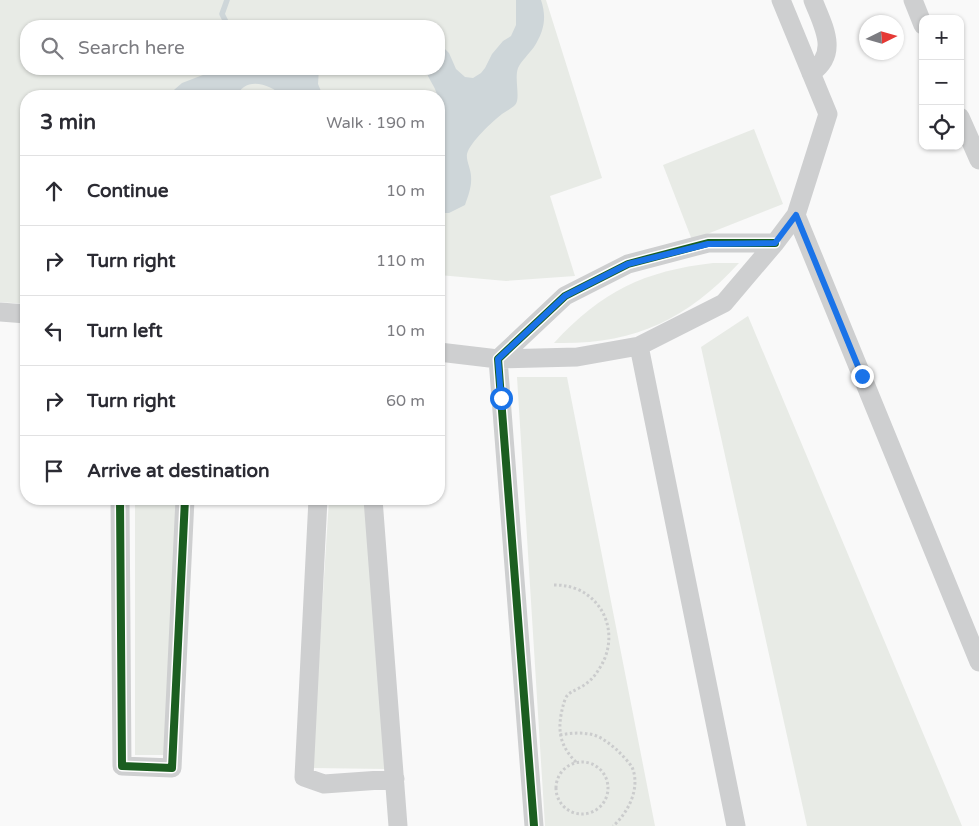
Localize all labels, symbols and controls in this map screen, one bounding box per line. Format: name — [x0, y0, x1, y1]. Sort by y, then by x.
north arrow — [859, 15, 904, 60]
map controls — [919, 15, 964, 150]
button: + — [919, 15, 964, 60]
search box — [20, 20, 445, 75]
icon: search — [38, 34, 66, 62]
text: Search here — [78, 37, 185, 59]
button: − — [919, 60, 964, 105]
button: locate — [919, 105, 964, 150]
text: 3 min — [40, 110, 96, 135]
text: Walk · 190 m — [326, 113, 425, 133]
icon: ahead — [40, 177, 68, 205]
text: Continue — [87, 180, 169, 202]
text: 10 m — [386, 181, 425, 201]
icon: right — [40, 247, 68, 275]
text: Turn right — [87, 250, 175, 272]
text: 110 m — [376, 251, 425, 271]
icon: left — [40, 317, 68, 345]
text: Turn left — [87, 320, 163, 342]
text: 10 m — [386, 321, 425, 341]
route end — [851, 365, 874, 388]
icon: right — [40, 387, 68, 415]
route start — [490, 387, 513, 410]
text: Turn right — [87, 390, 175, 412]
text: 60 m — [386, 391, 425, 411]
icon: arrive — [40, 457, 68, 485]
text: Arrive at destination — [87, 460, 270, 482]

